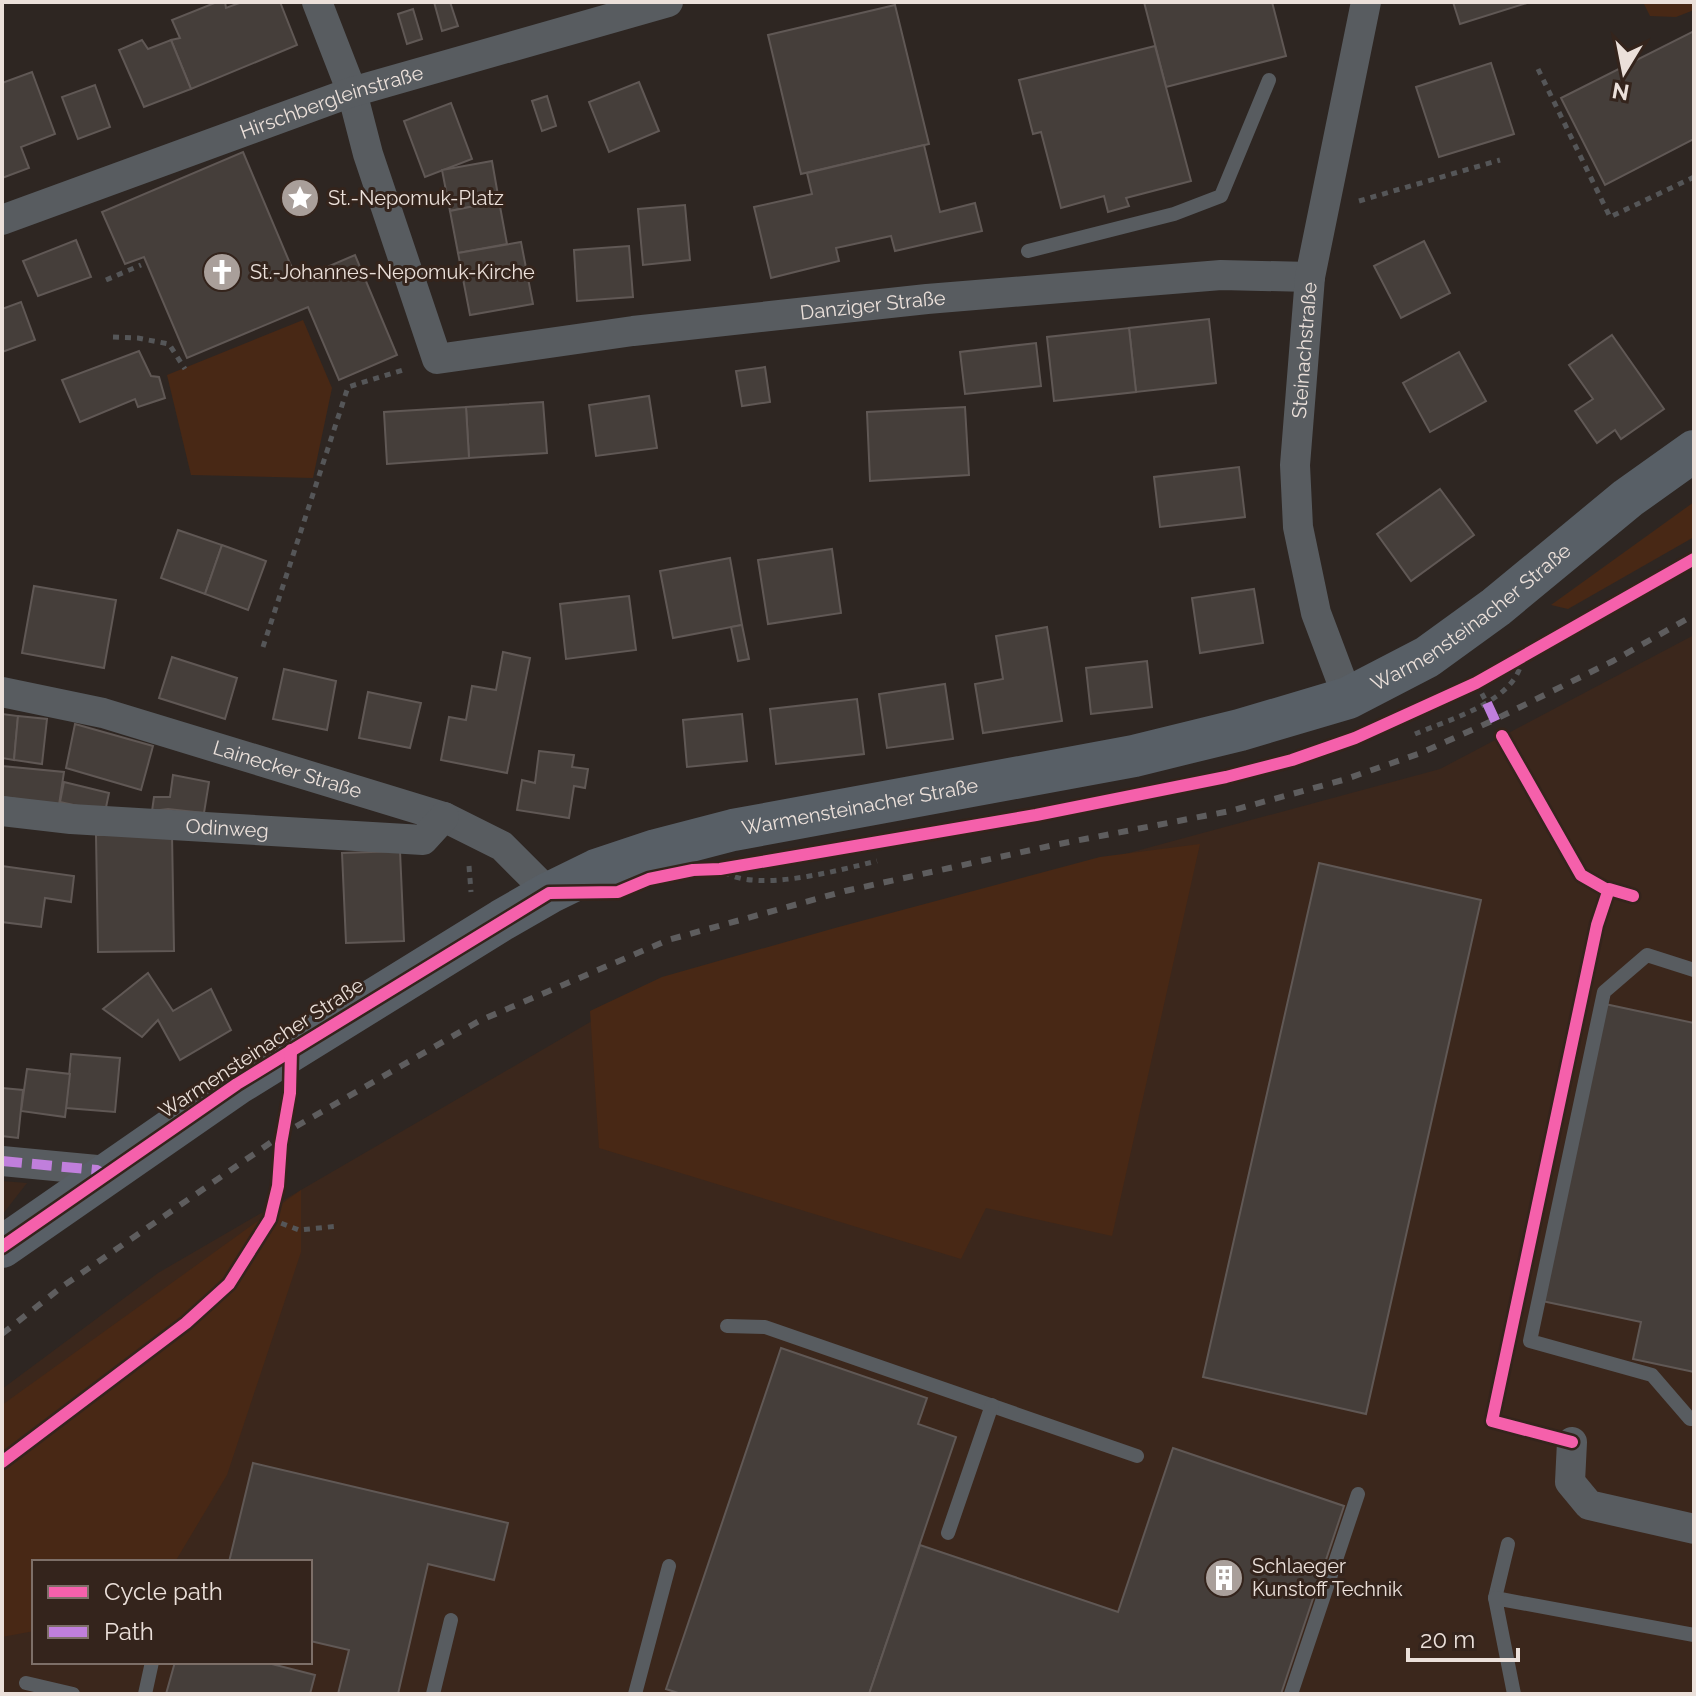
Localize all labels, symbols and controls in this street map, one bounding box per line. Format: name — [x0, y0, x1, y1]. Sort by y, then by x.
north arrow — [1584, 32, 1664, 112]
street label: Hirschbergleinstraße — [236, 60, 426, 144]
text: N — [1610, 77, 1631, 106]
place icon: St.-Nepomuk-Platz — [279, 177, 321, 219]
place label: St.-Nepomuk-Platz — [328, 186, 504, 210]
church icon: St.-Johannes-Nepomuk-Kirche — [201, 251, 243, 293]
place label: St.-Johannes-Nepomuk-Kirche — [250, 260, 535, 284]
street label: Steinachstraße — [1287, 281, 1322, 419]
street label: Danziger Straße — [799, 286, 947, 325]
street label: Warmensteinacher Straße — [1367, 538, 1576, 696]
street label: Lainecker Straße — [210, 735, 365, 803]
street label: Warmensteinacher Straße — [740, 773, 980, 840]
street label: Odinweg — [185, 814, 270, 843]
street label: Warmensteinacher Straße — [154, 973, 368, 1123]
place label: Schlaeger Kunstoff Technik — [1252, 1554, 1403, 1601]
building icon: Schlaeger Kunstoff Technik — [1203, 1557, 1245, 1599]
legend — [32, 1560, 312, 1664]
text: Cycle path — [104, 1577, 223, 1606]
scale bar — [1408, 1612, 1518, 1662]
text: Path — [104, 1617, 154, 1646]
text: 20 m — [1420, 1625, 1475, 1654]

